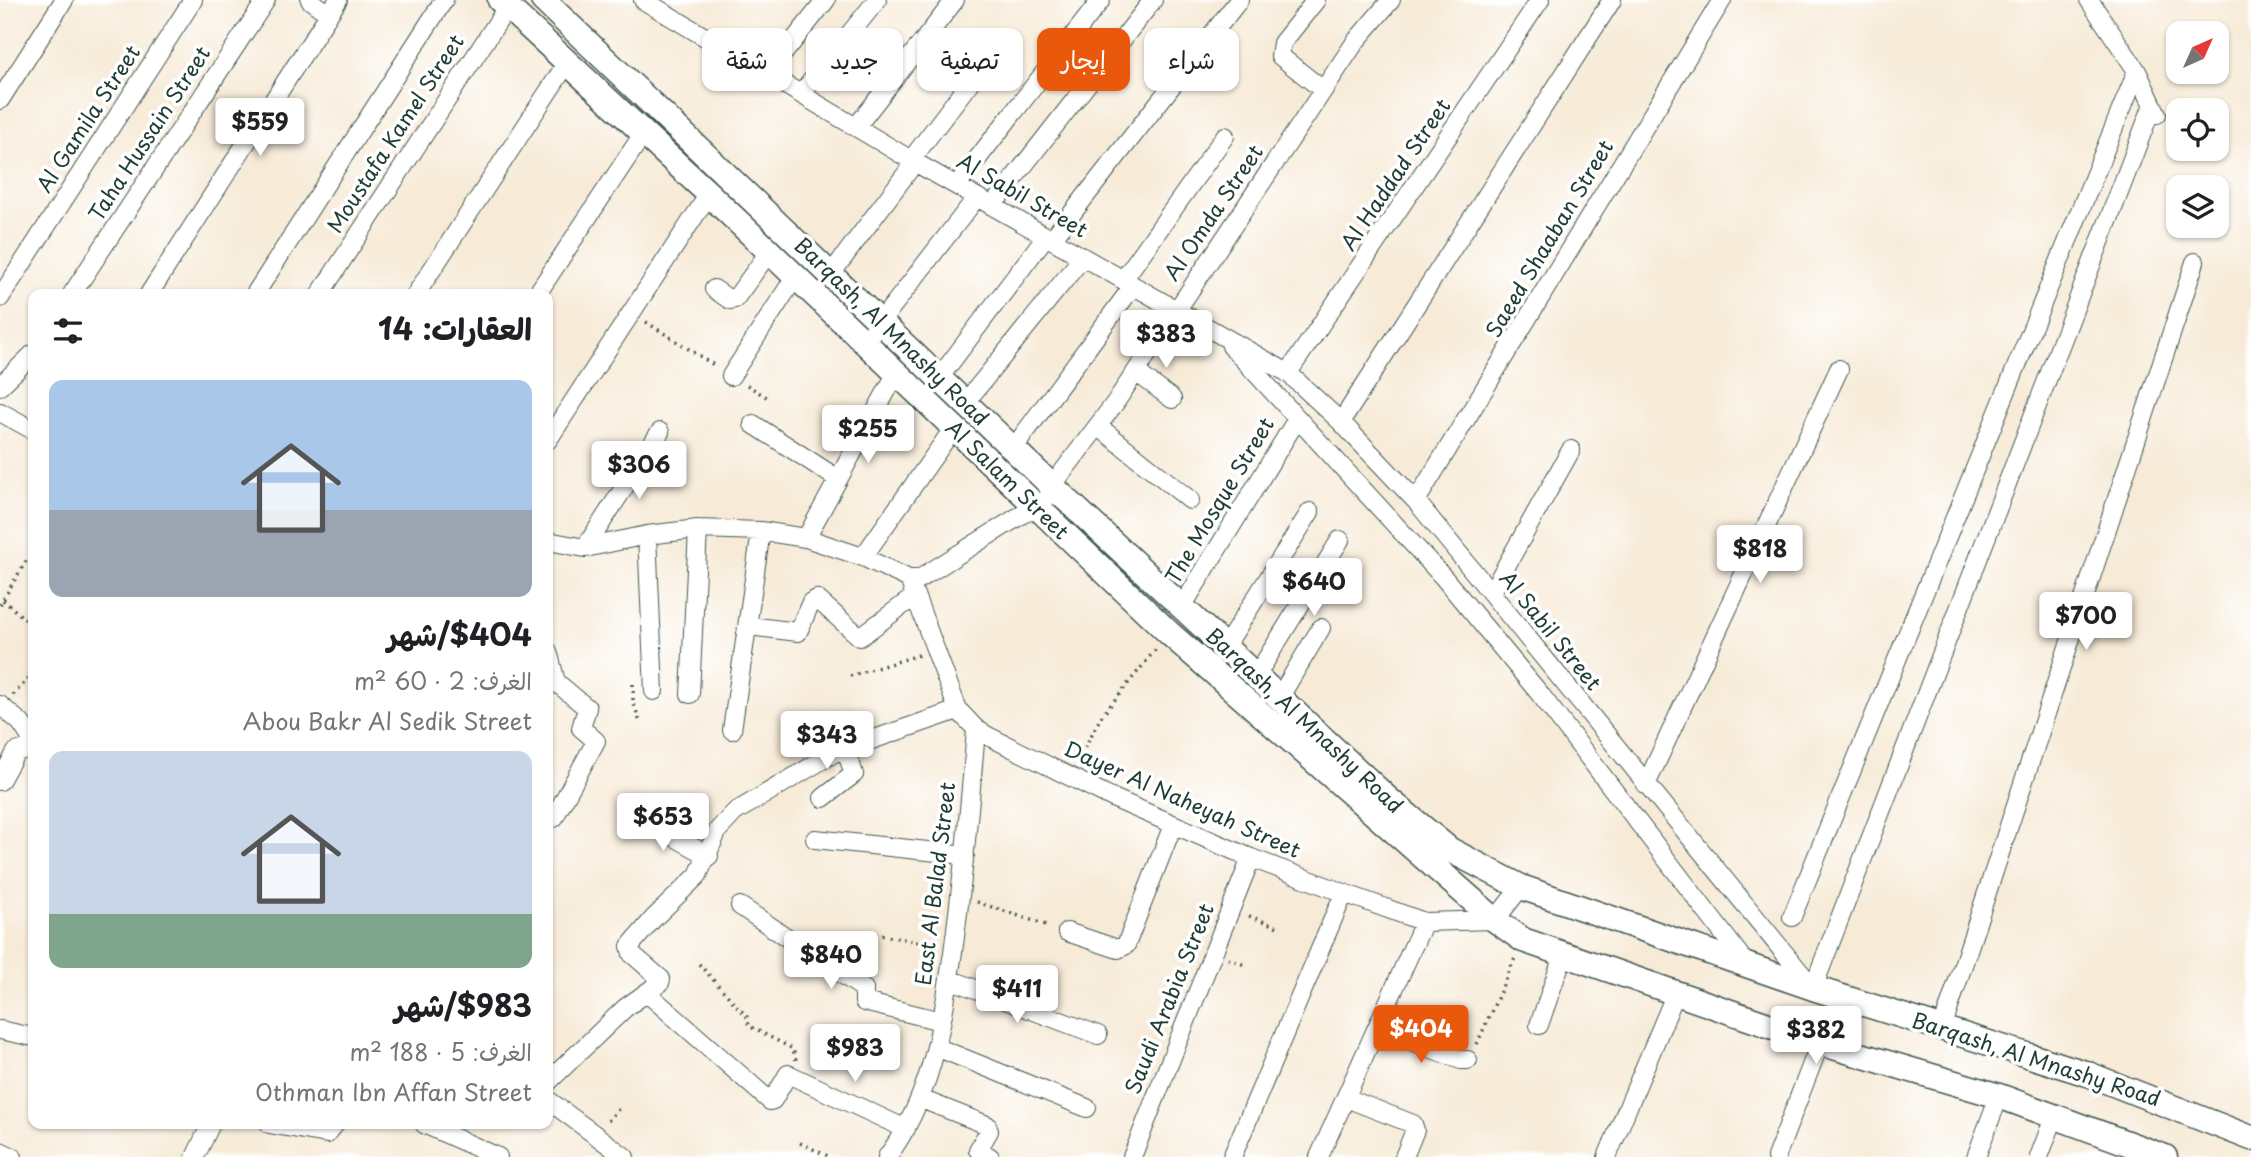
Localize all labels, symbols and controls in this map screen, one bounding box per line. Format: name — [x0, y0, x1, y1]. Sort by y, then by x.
north arrow — [2166, 21, 2230, 84]
map controls — [2166, 21, 2229, 238]
street label: Moustafa Kamel Street — [318, 27, 471, 239]
chip: شقة — [702, 28, 792, 91]
chip: جديد — [806, 28, 903, 91]
chip: تصفية — [917, 28, 1023, 91]
chip: إيجار — [1037, 28, 1130, 91]
chip: شراء — [1144, 28, 1239, 91]
street label: Al Gamila Street — [28, 38, 147, 198]
street label: Taha Hussain Street — [80, 39, 217, 227]
street label: Al Haddad Street — [1331, 91, 1457, 256]
button: locate — [2166, 98, 2229, 161]
pin: $559 — [219, 99, 301, 158]
text: $559 — [231, 103, 289, 138]
street label: Saeed Shaaban Street — [1476, 133, 1620, 343]
street label: Al Omda Street — [1155, 137, 1270, 286]
street label: Al Sabil Street — [952, 144, 1094, 245]
button: layers — [2166, 175, 2229, 238]
street label: Barqash, Al Mnashy Road — [788, 229, 997, 432]
text: العقارات: 14 — [378, 305, 532, 350]
pin: $383 — [1125, 310, 1207, 370]
icon: filters — [49, 312, 87, 350]
text: $383 — [1136, 315, 1196, 350]
pin: $255 — [827, 406, 909, 465]
text: $255 — [838, 410, 898, 445]
street label: Al Salam Street — [939, 411, 1077, 546]
street label: The Mosque Street — [1156, 411, 1281, 589]
icon: home — [228, 425, 354, 551]
pin: $306 — [598, 442, 680, 501]
text: $306 — [607, 446, 671, 481]
pin: $818 — [1719, 526, 1801, 585]
text: $818 — [1733, 530, 1787, 565]
pin: $640 — [1273, 558, 1355, 618]
text: $640 — [1282, 563, 1346, 598]
street label: Al Sabil Street — [1493, 563, 1610, 697]
pin: $700 — [2045, 592, 2127, 652]
text: $700 — [2055, 597, 2117, 632]
text: $404/شهر — [387, 611, 532, 656]
street label: Barqash, Al Mnashy Road — [1199, 619, 1411, 820]
text: الغرف: 2 · 60 m² — [354, 663, 532, 698]
text: Abou Bakr Al Sedik Street — [243, 703, 532, 738]
pin: $343 — [786, 712, 868, 771]
text: $343 — [797, 716, 857, 751]
street label: Dayer Al Naheyah Street — [1059, 731, 1306, 865]
street label: East Al Balad Street — [906, 780, 962, 987]
pin: $653 — [622, 794, 704, 853]
icon: home — [228, 796, 354, 922]
text: $653 — [633, 798, 693, 833]
street label: Saudi Arabia Street — [1115, 898, 1221, 1098]
pin: $840 — [790, 932, 872, 991]
text: $840 — [800, 936, 862, 971]
pin: $411 — [976, 965, 1058, 1025]
text: $411 — [992, 970, 1042, 1005]
text: $983/شهر — [394, 982, 532, 1027]
street label: Barqash, Al Mnashy Road — [1908, 1003, 2165, 1113]
pin: $404 — [1380, 1006, 1462, 1065]
pin: $382 — [1775, 1006, 1857, 1066]
text: $404 — [1389, 1010, 1453, 1045]
text: $382 — [1787, 1011, 1845, 1046]
pin: $983 — [814, 1024, 896, 1084]
text: $983 — [826, 1029, 884, 1064]
text: الغرف: 5 · 188 m² — [349, 1034, 532, 1069]
text: Othman Ibn Affan Street — [255, 1074, 532, 1109]

